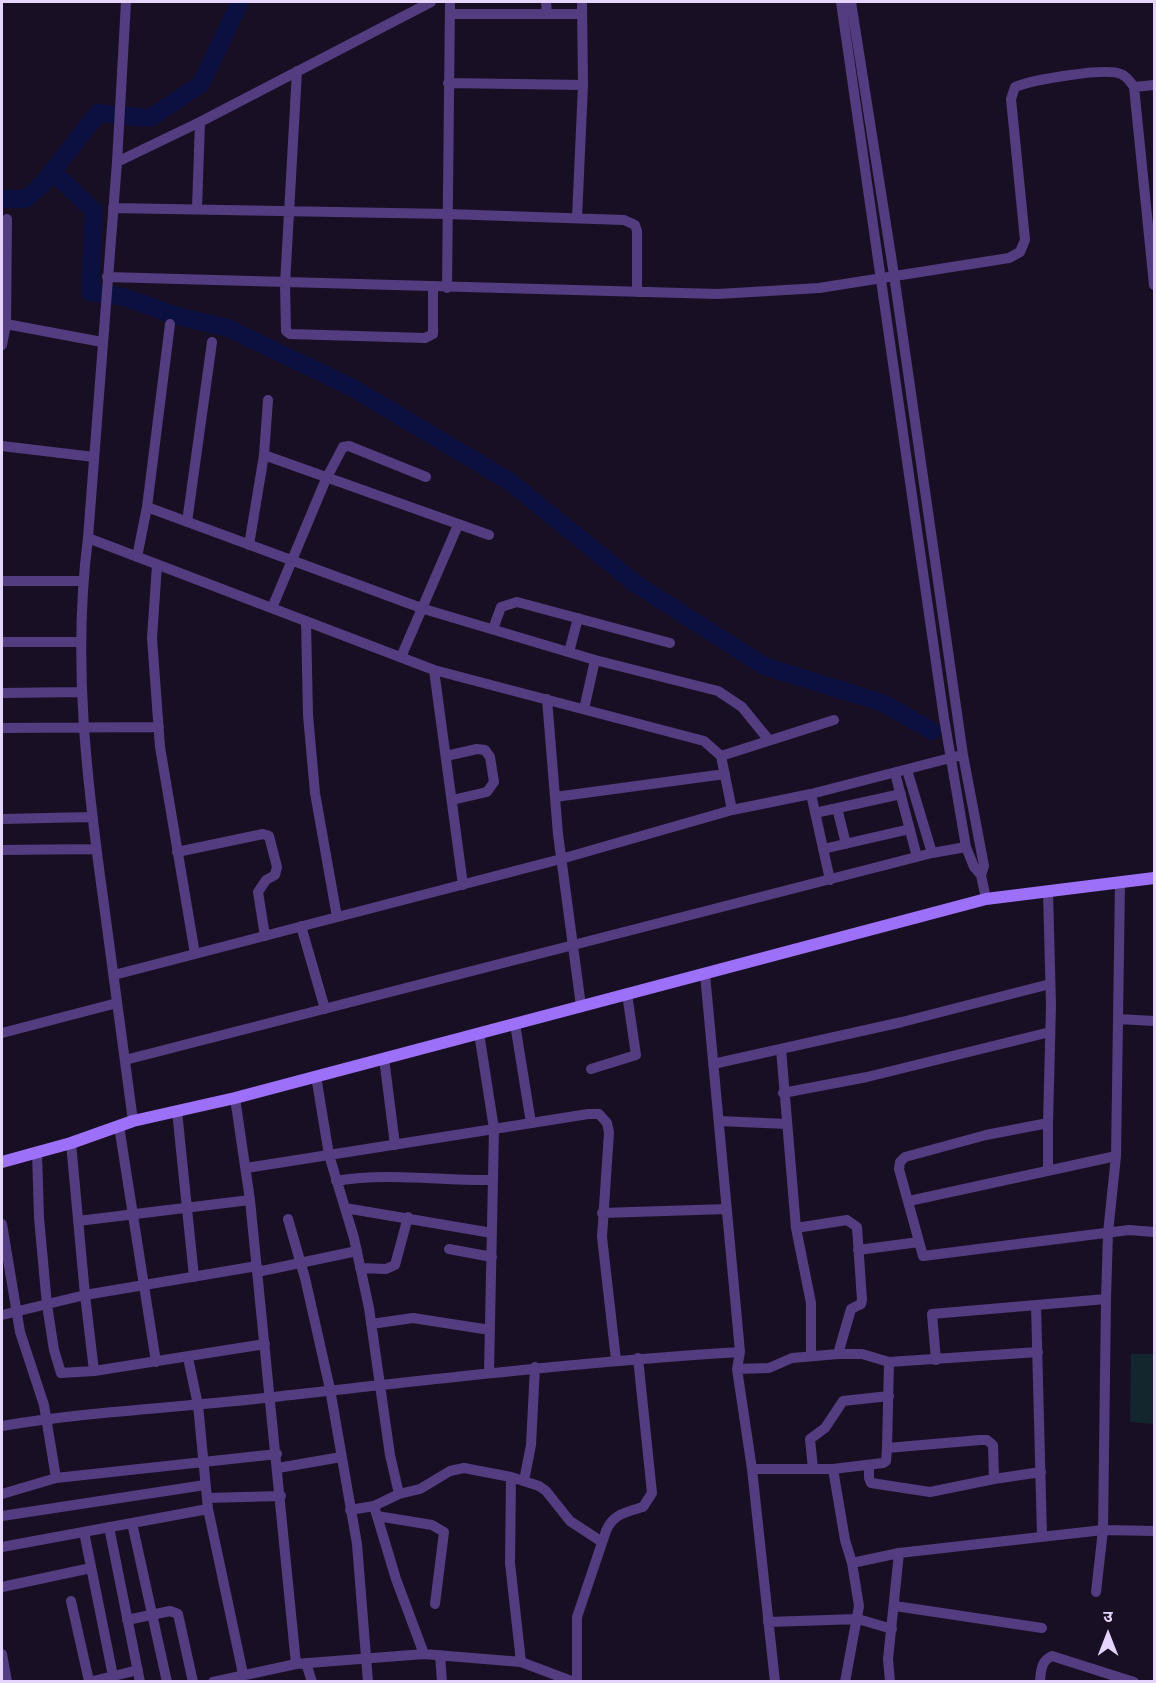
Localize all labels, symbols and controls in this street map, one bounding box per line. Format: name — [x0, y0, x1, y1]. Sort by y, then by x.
north arrow — [1078, 1605, 1138, 1665]
text: उ — [1103, 1609, 1113, 1625]

